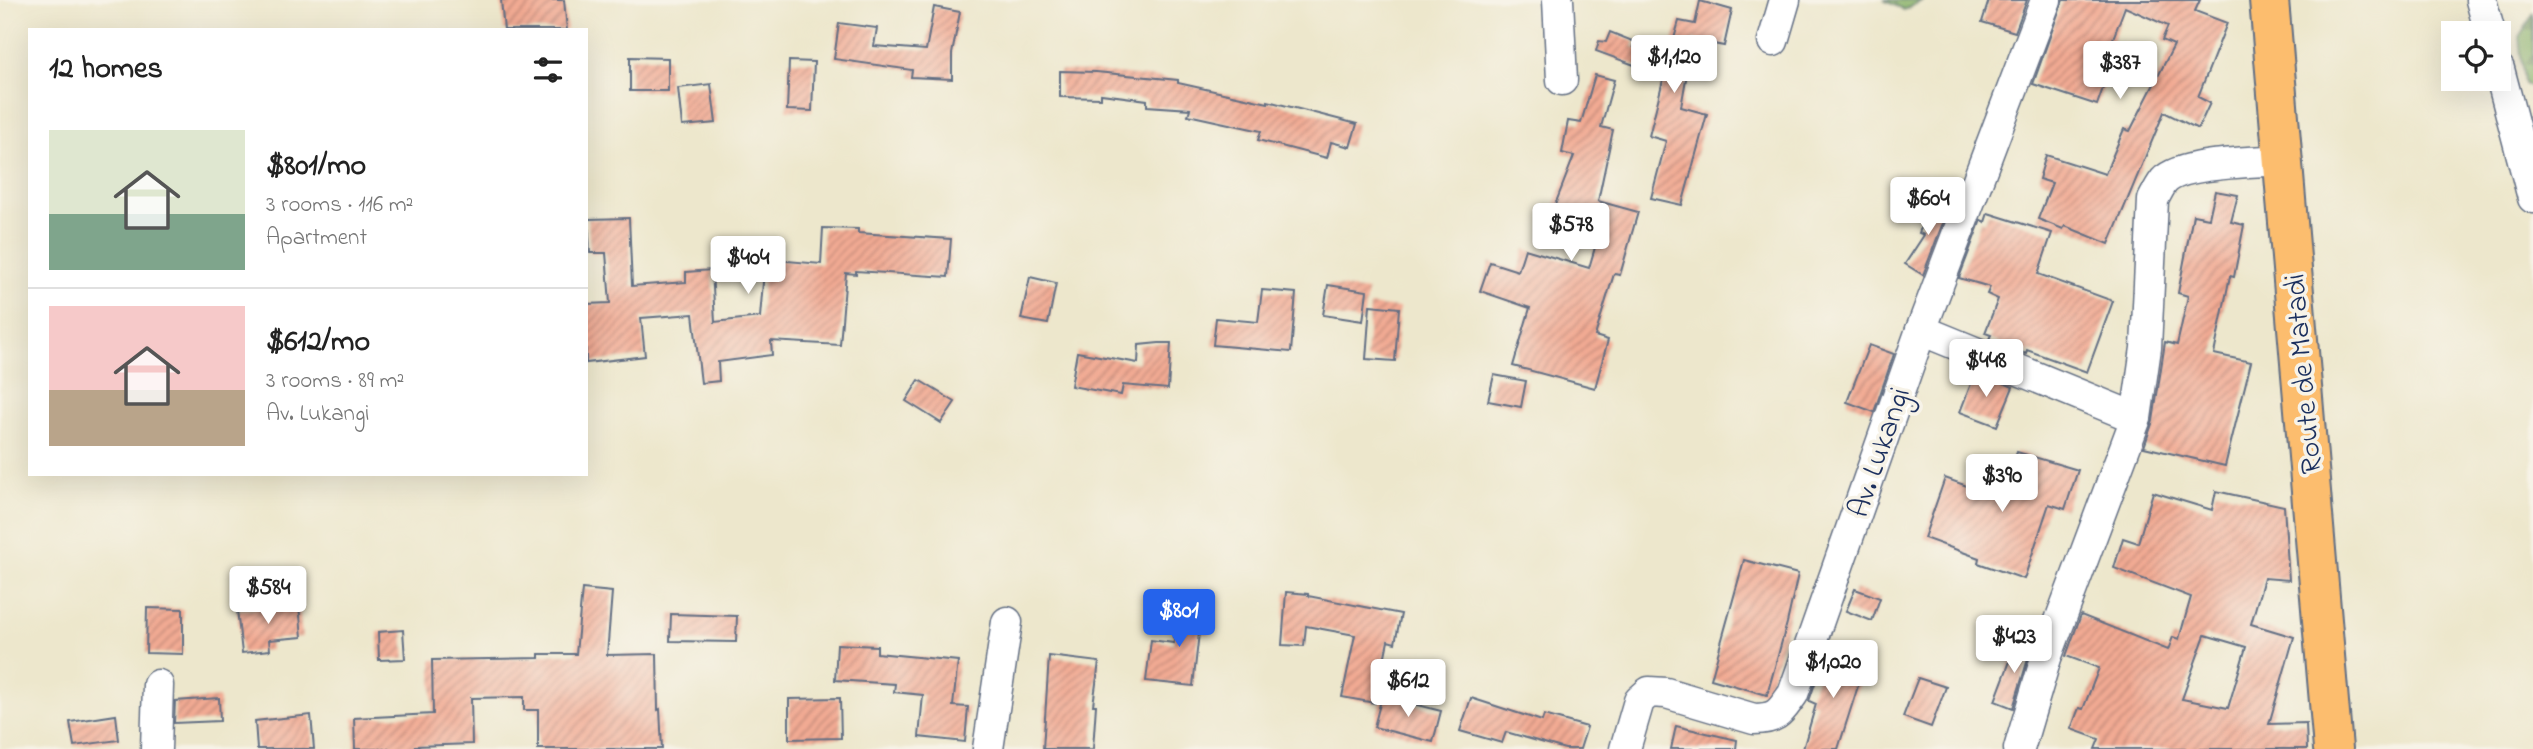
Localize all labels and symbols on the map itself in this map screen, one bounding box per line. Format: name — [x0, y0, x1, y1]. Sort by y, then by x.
pin: $1,120 — [1617, 36, 1731, 95]
pin: $387 — [2079, 42, 2161, 101]
pin: $604 — [1887, 177, 1969, 237]
pin: $578 — [1530, 204, 1612, 263]
pin: $404 — [707, 236, 789, 296]
street label: Route de Matadi — [2274, 272, 2336, 476]
pin: $448 — [1945, 340, 2027, 399]
street label: Av. Lukangi — [1838, 382, 1924, 524]
pin: $390 — [1961, 454, 2043, 514]
pin: $584 — [227, 566, 309, 626]
pin: $801 — [1138, 590, 1220, 649]
pin: $423 — [1973, 616, 2055, 675]
pin: $1,020 — [1776, 640, 1890, 700]
pin: $612 — [1367, 660, 1449, 719]

